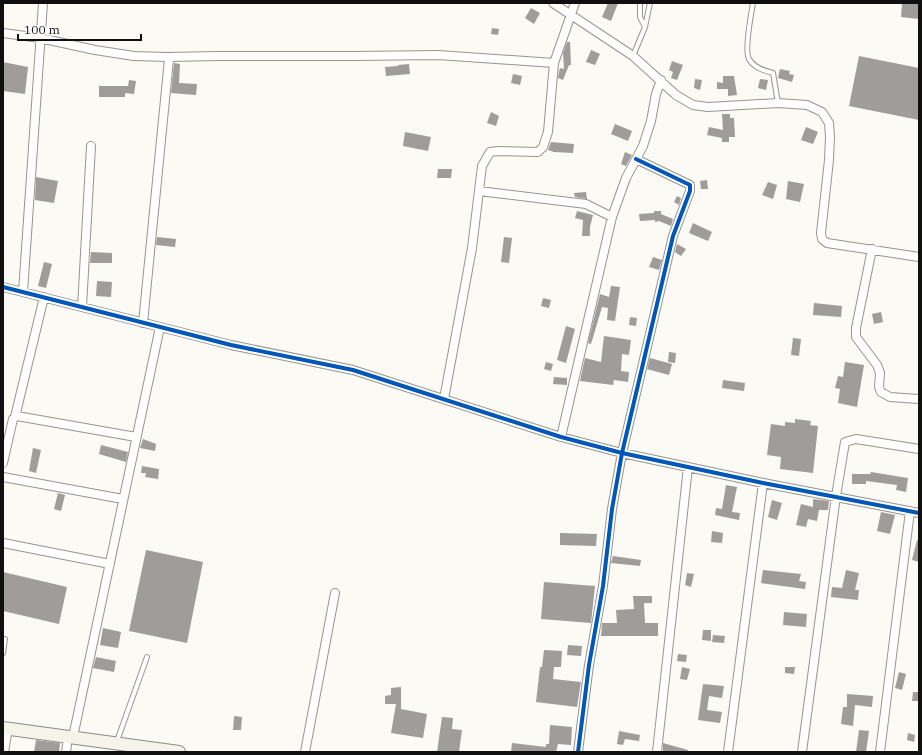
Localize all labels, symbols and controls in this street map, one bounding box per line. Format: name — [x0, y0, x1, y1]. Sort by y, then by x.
scale bar — [18, 16, 141, 42]
text: 100 m — [24, 22, 60, 37]

